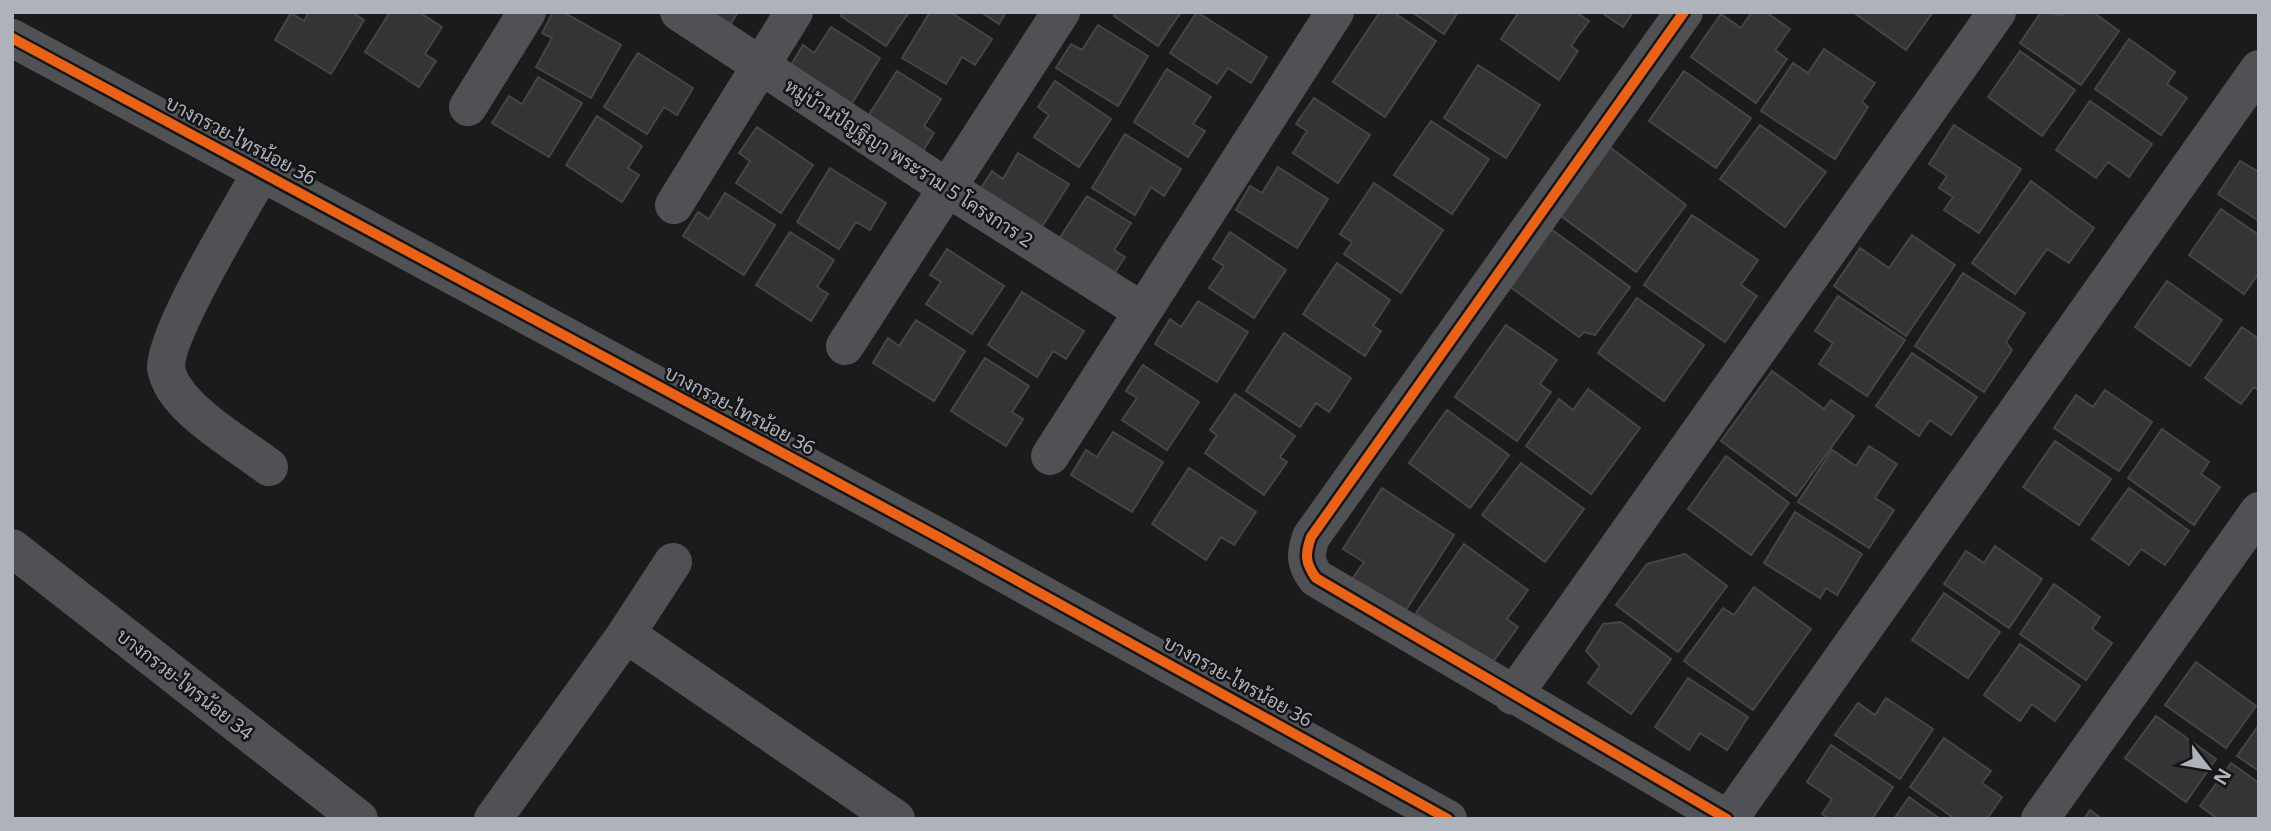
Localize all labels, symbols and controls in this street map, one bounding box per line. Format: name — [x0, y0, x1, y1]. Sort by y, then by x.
street label: หมู่บ้านปัญฐิญา พระราม 5 โครงการ 2 — [779, 73, 1038, 254]
street label: บางกรวย-ไทรน้อย 36 — [161, 89, 321, 191]
street label: บางกรวย-ไทรน้อย 36 — [660, 359, 820, 461]
street label: บางกรวย-ไทรน้อย 34 — [111, 622, 259, 746]
street label: บางกรวย-ไทรน้อย 36 — [1159, 629, 1317, 733]
north arrow — [2173, 733, 2243, 803]
text: N — [2207, 763, 2238, 790]

